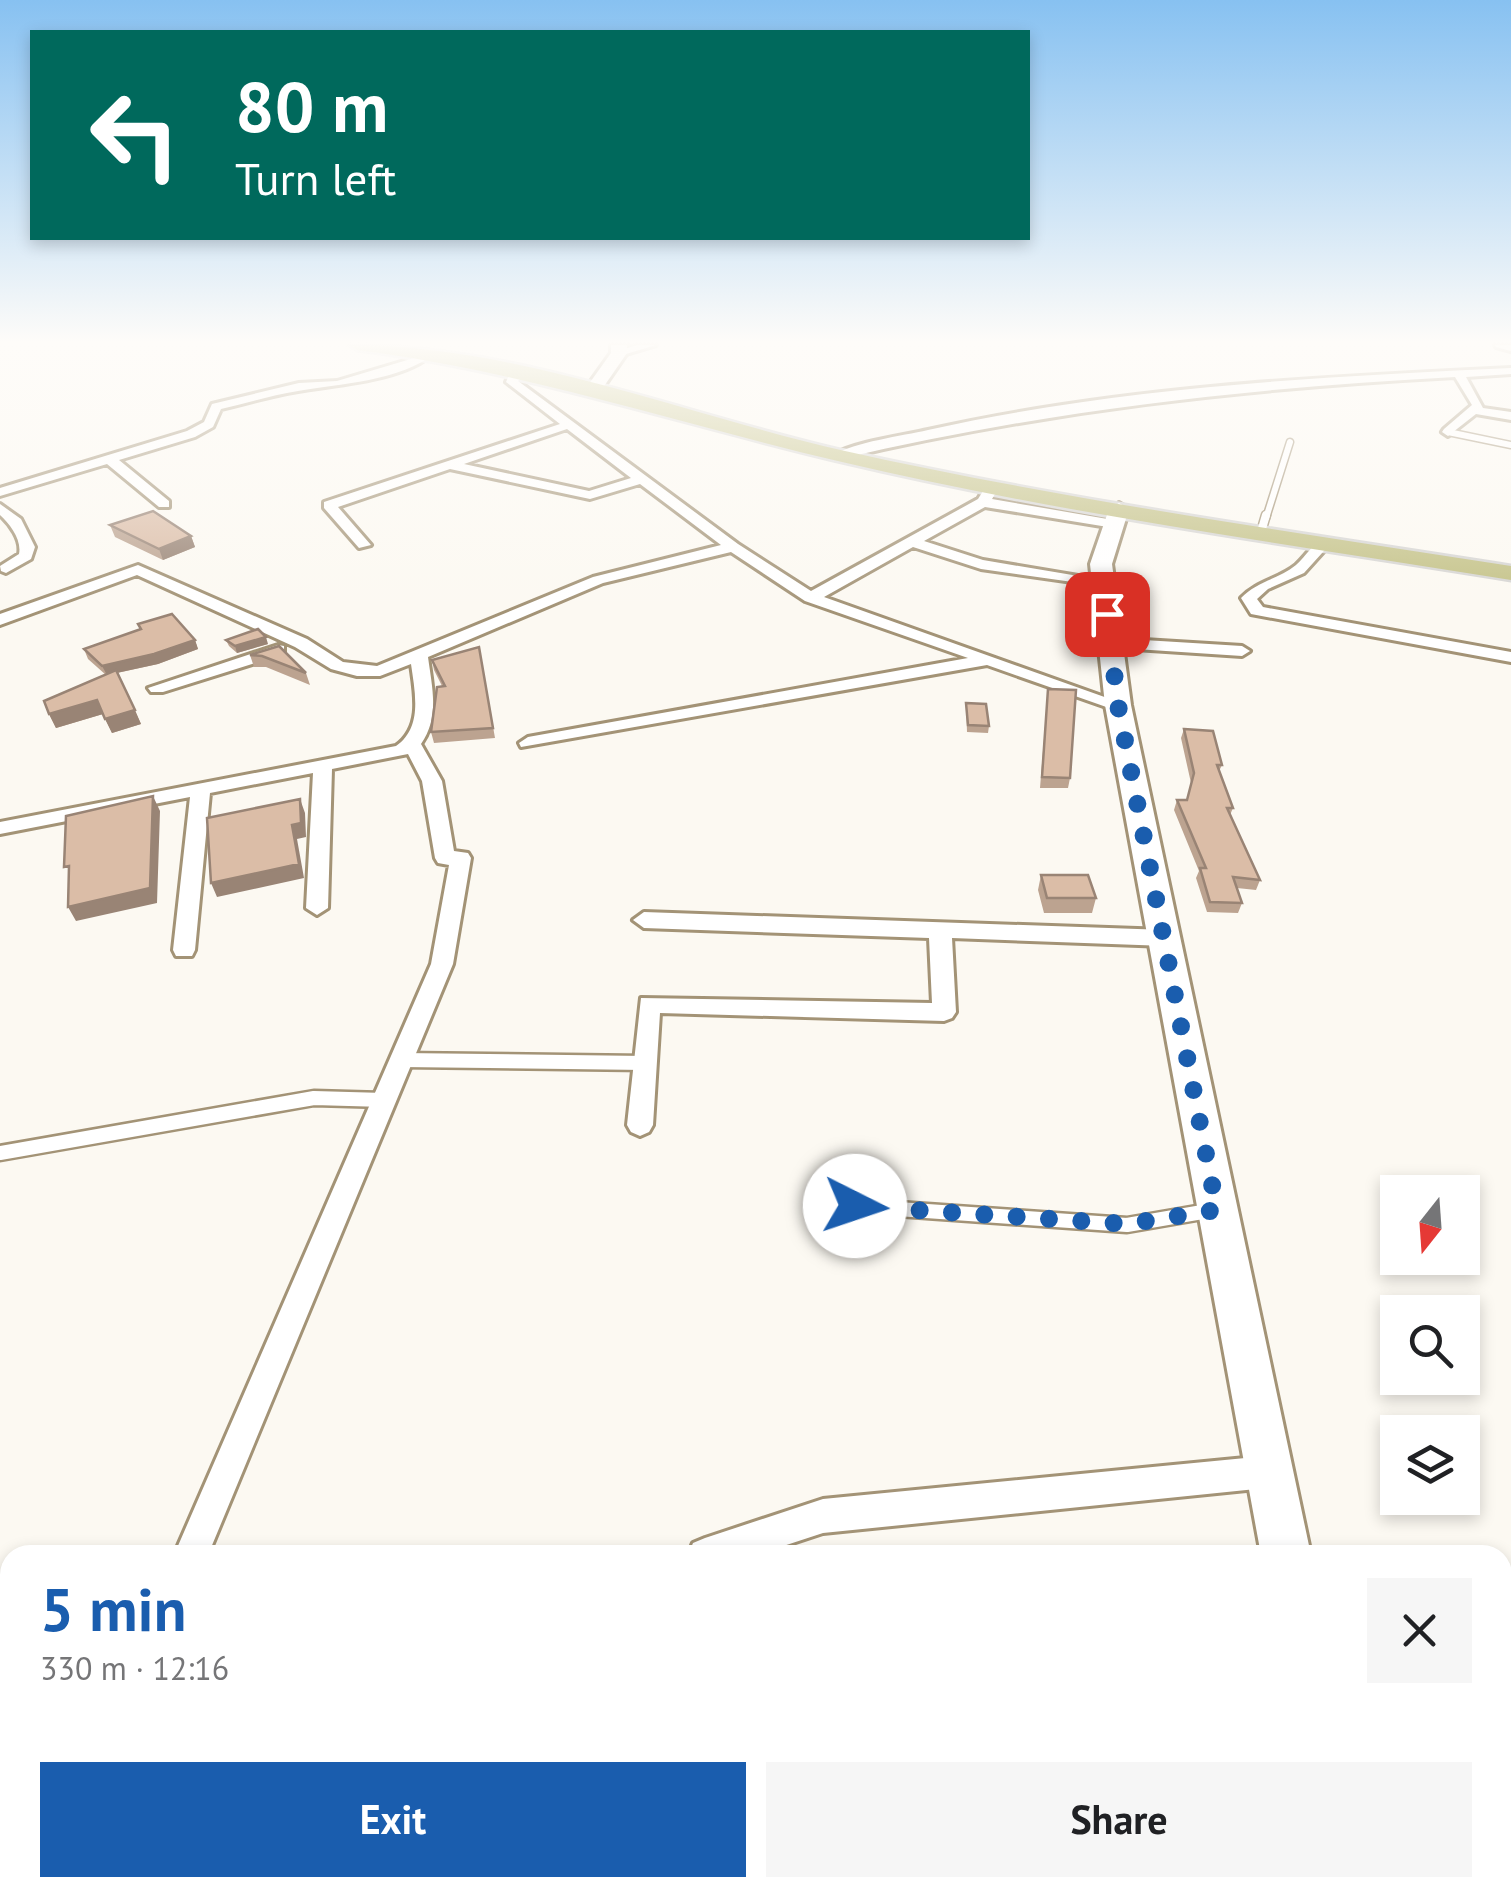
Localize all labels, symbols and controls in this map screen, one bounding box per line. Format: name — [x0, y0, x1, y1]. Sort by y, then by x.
text: 80 m — [235, 61, 388, 151]
icon: left — [70, 70, 200, 200]
text: Turn left — [235, 149, 396, 207]
pin — [1065, 572, 1150, 657]
icon: arrive — [1080, 587, 1135, 642]
position arrow — [803, 1154, 907, 1258]
north arrow — [1380, 1175, 1480, 1275]
map controls — [1380, 1175, 1480, 1515]
button: search — [1380, 1295, 1480, 1395]
button: layers — [1380, 1415, 1480, 1515]
text: 5 min — [40, 1570, 186, 1648]
button: close — [1367, 1578, 1472, 1683]
text: 330 m · 12:16 — [40, 1647, 229, 1689]
button: Exit — [40, 1762, 746, 1877]
button: Share — [766, 1762, 1472, 1877]

